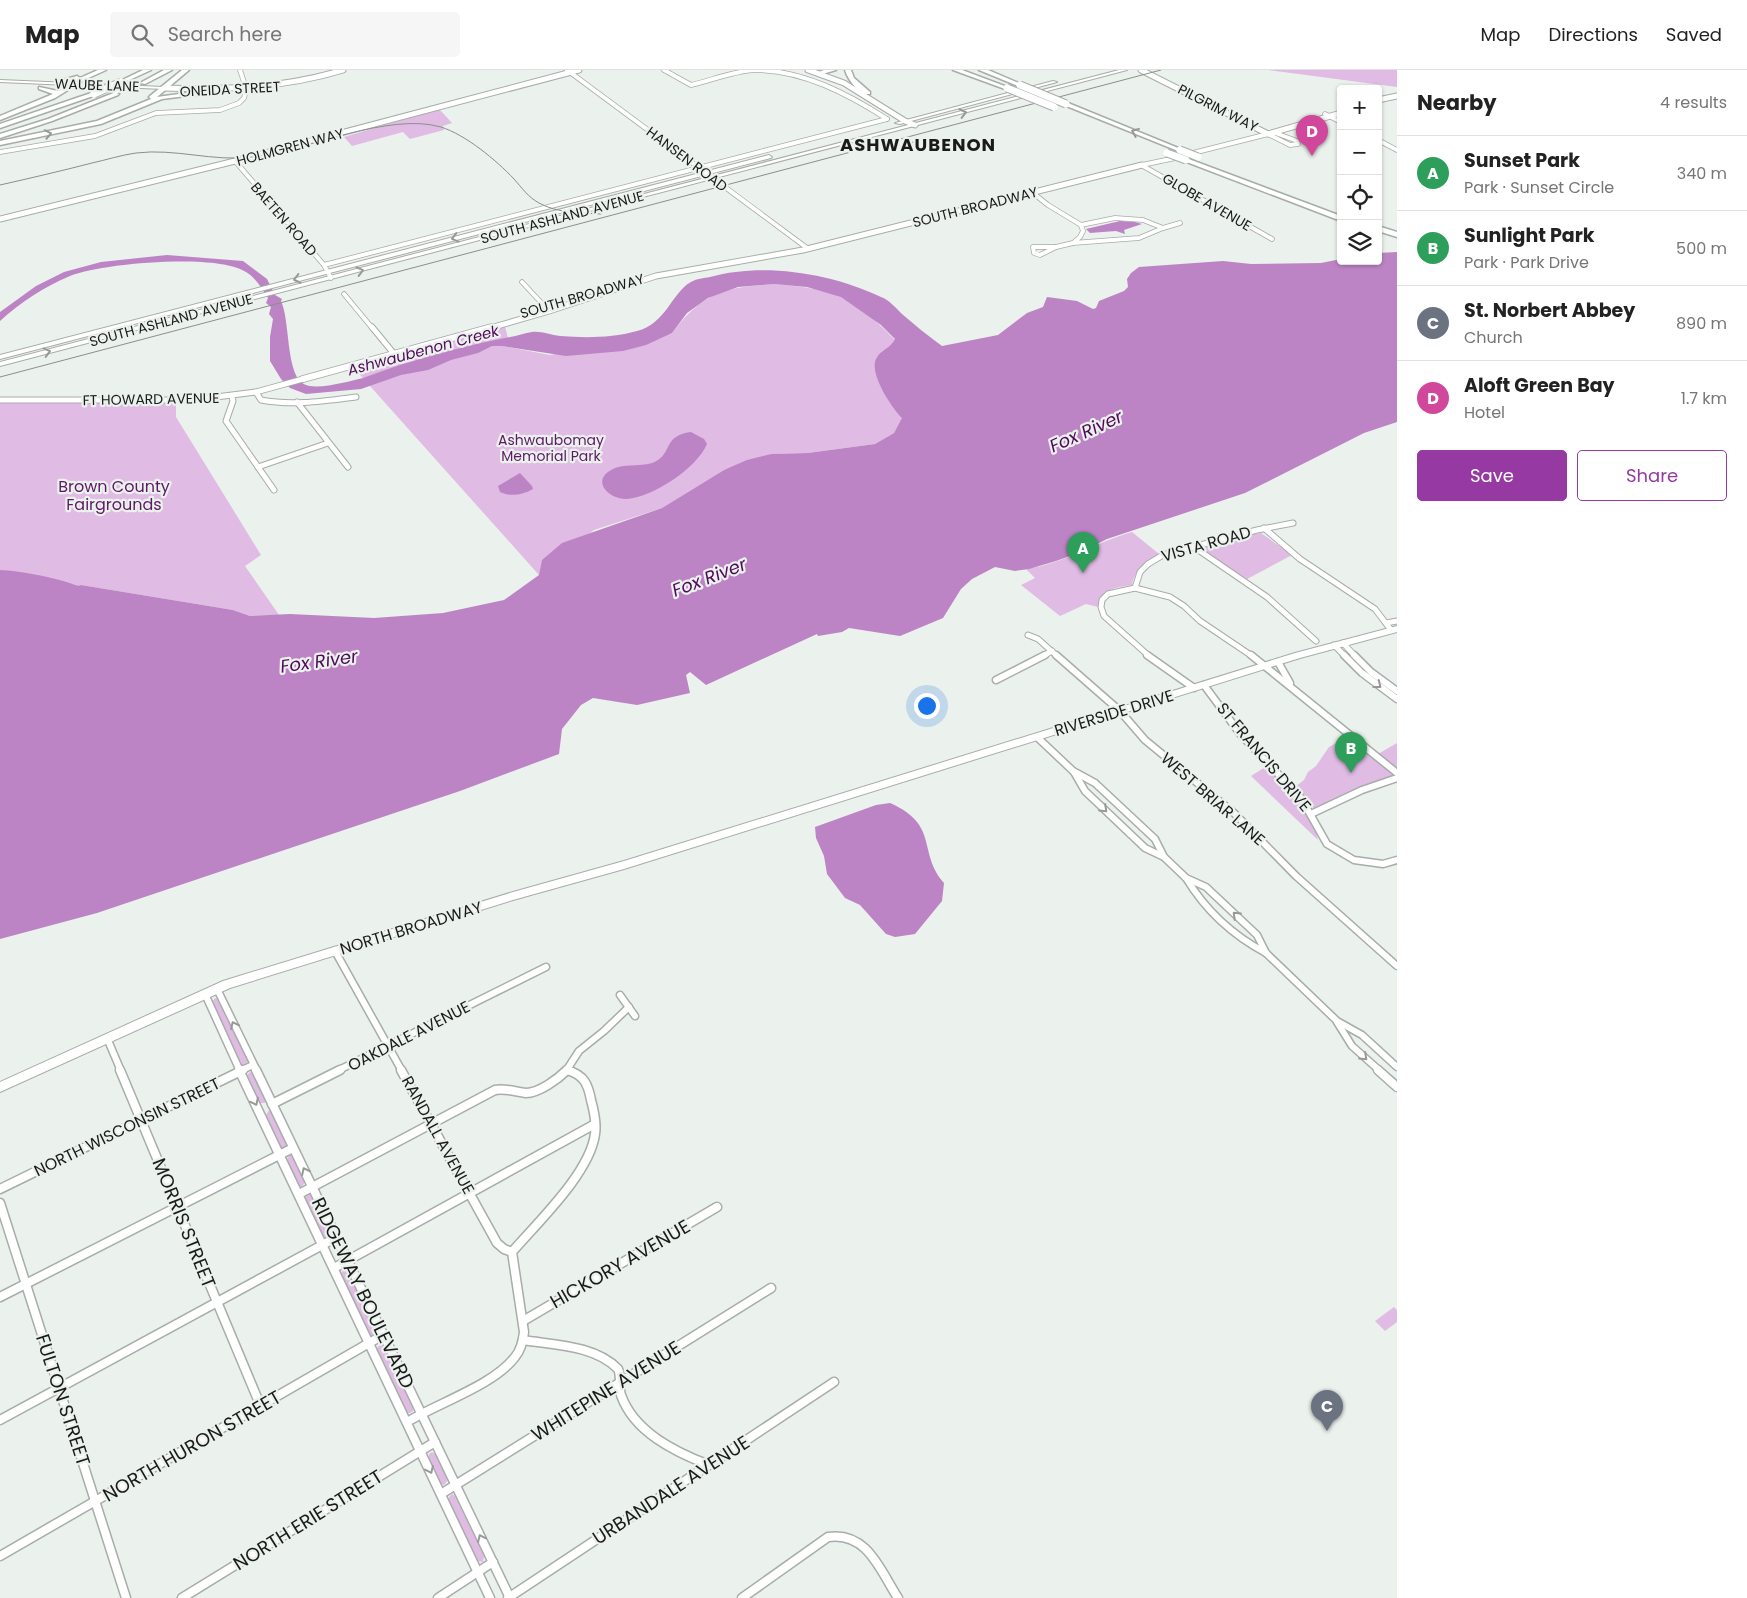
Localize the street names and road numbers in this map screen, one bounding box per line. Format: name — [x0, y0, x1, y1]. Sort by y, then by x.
street label: WAUBE LANE — [54, 74, 140, 96]
street label: ONEIDA STREET — [179, 76, 281, 102]
street label: PILGRIM WAY — [1174, 79, 1262, 137]
street label: HANSEN ROAD — [642, 122, 732, 196]
street label: HOLMGREN WAY — [234, 123, 346, 171]
street label: GLOBE AVENUE — [1159, 168, 1255, 236]
street label: BAETEN ROAD — [246, 178, 322, 260]
street label: SOUTH BROADWAY — [910, 182, 1040, 232]
street label: SOUTH ASHLAND AVENUE — [478, 186, 646, 248]
street label: SOUTH BROADWAY — [518, 269, 646, 323]
street label: SOUTH ASHLAND AVENUE — [87, 289, 255, 351]
street label: FT HOWARD AVENUE — [82, 388, 220, 410]
street label: VISTA ROAD — [1158, 520, 1254, 568]
street label: RIVERSIDE DRIVE — [1052, 684, 1176, 742]
street label: ST FRANCIS DRIVE — [1211, 697, 1317, 817]
street label: WEST BRIAR LANE — [1156, 747, 1270, 851]
street label: NORTH BROADWAY — [337, 895, 486, 961]
street label: OAKDALE AVENUE — [344, 995, 474, 1077]
street label: NORTH WISCONSIN STREET — [30, 1072, 224, 1182]
street label: RANDALL AVENUE — [396, 1072, 480, 1198]
street label: MORRIS STREET — [146, 1154, 222, 1292]
street label: RIDGEWAY BOULEVARD — [305, 1193, 421, 1393]
street label: HICKORY AVENUE — [545, 1213, 695, 1315]
street label: FULTON STREET — [29, 1331, 97, 1469]
street label: WHITEPINE AVENUE — [526, 1334, 686, 1448]
street label: NORTH HURON STREET — [98, 1384, 286, 1508]
street label: URBANDALE AVENUE — [587, 1429, 755, 1551]
street label: NORTH ERIE STREET — [228, 1463, 388, 1577]

